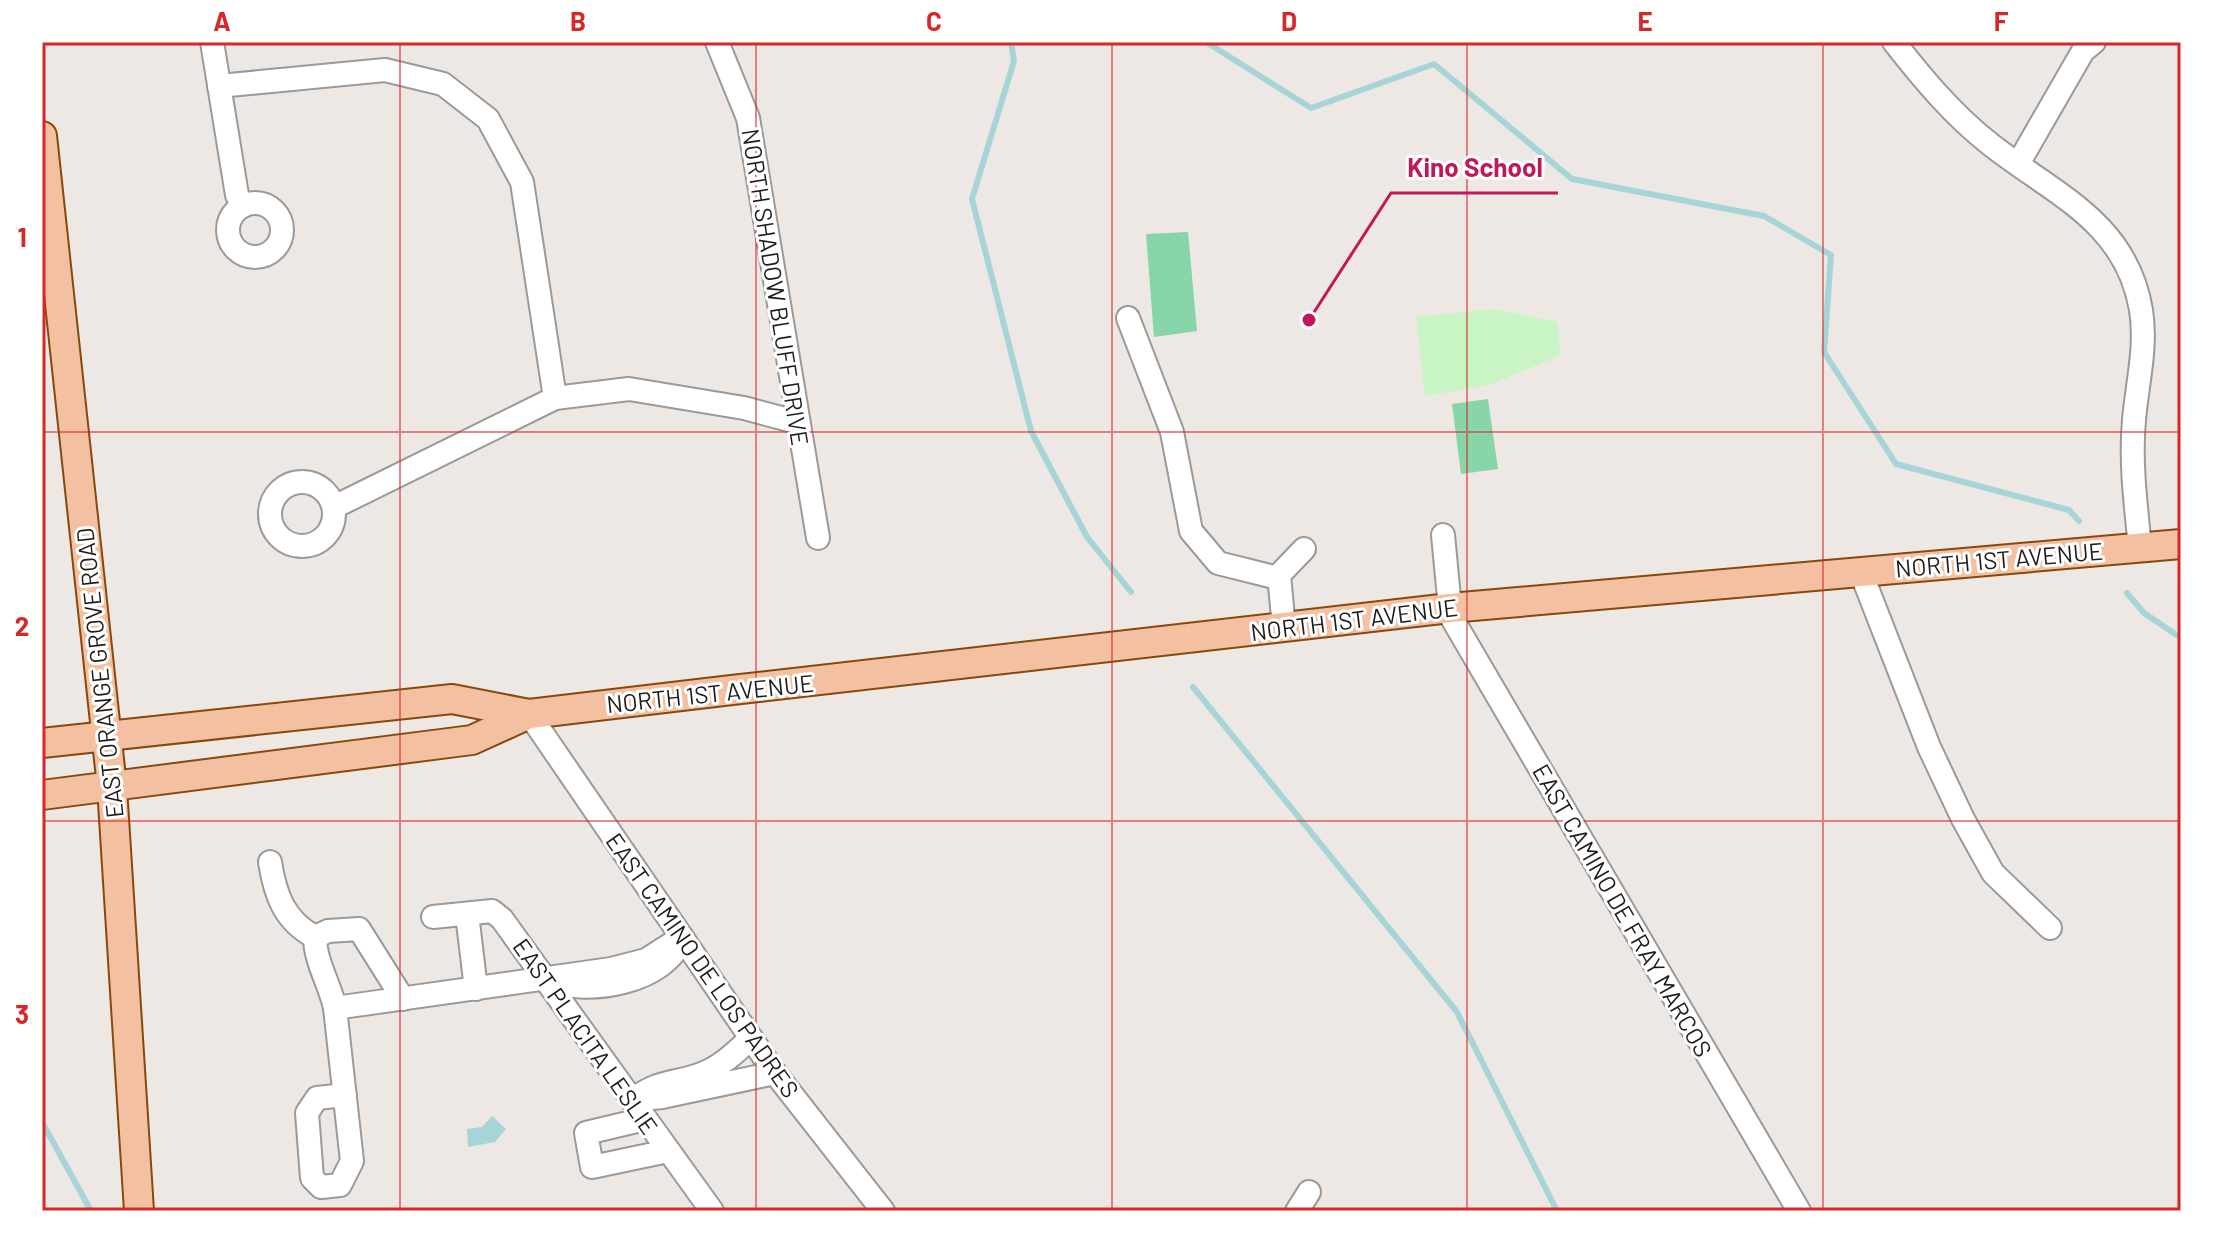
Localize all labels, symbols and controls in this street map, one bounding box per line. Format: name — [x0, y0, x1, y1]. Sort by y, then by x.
text: A — [213, 5, 231, 36]
text: B — [570, 5, 586, 36]
text: C — [926, 5, 942, 36]
text: D — [1281, 5, 1297, 36]
text: E — [1637, 5, 1653, 36]
text: F — [1994, 5, 2009, 36]
street label: NORTH SHADOW BLUFF DRIVE — [737, 127, 815, 447]
callout: Kino School — [1391, 143, 1558, 193]
text: Kino School — [1407, 151, 1543, 182]
text: 1 — [17, 221, 27, 252]
street label: EAST ORANGE GROVE ROAD — [69, 526, 129, 820]
street label: NORTH 1ST AVENUE — [1894, 535, 2104, 583]
street label: NORTH 1ST AVENUE — [1249, 592, 1459, 646]
text: 2 — [15, 610, 29, 641]
street label: NORTH 1ST AVENUE — [605, 668, 815, 718]
street label: EAST CAMINO DE FRAY MARCOS — [1527, 758, 1719, 1062]
street label: EAST CAMINO DE LOS PADRES — [600, 827, 806, 1103]
street label: EAST PLACITA LESLIE — [507, 933, 665, 1139]
text: 3 — [15, 998, 29, 1029]

